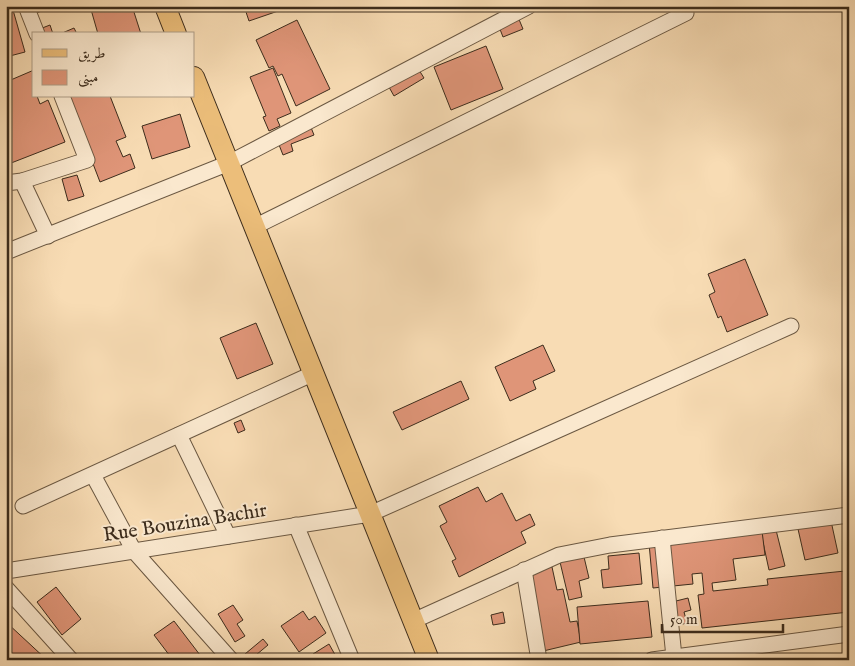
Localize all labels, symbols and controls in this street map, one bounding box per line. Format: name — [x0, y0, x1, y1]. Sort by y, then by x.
legend — [32, 32, 195, 98]
text: طريق — [78, 44, 105, 63]
text: مبنى — [78, 68, 98, 88]
street label: Rue Bouzina Bachir — [101, 498, 269, 548]
scale bar — [662, 601, 784, 633]
text: 50 m — [670, 610, 698, 629]

